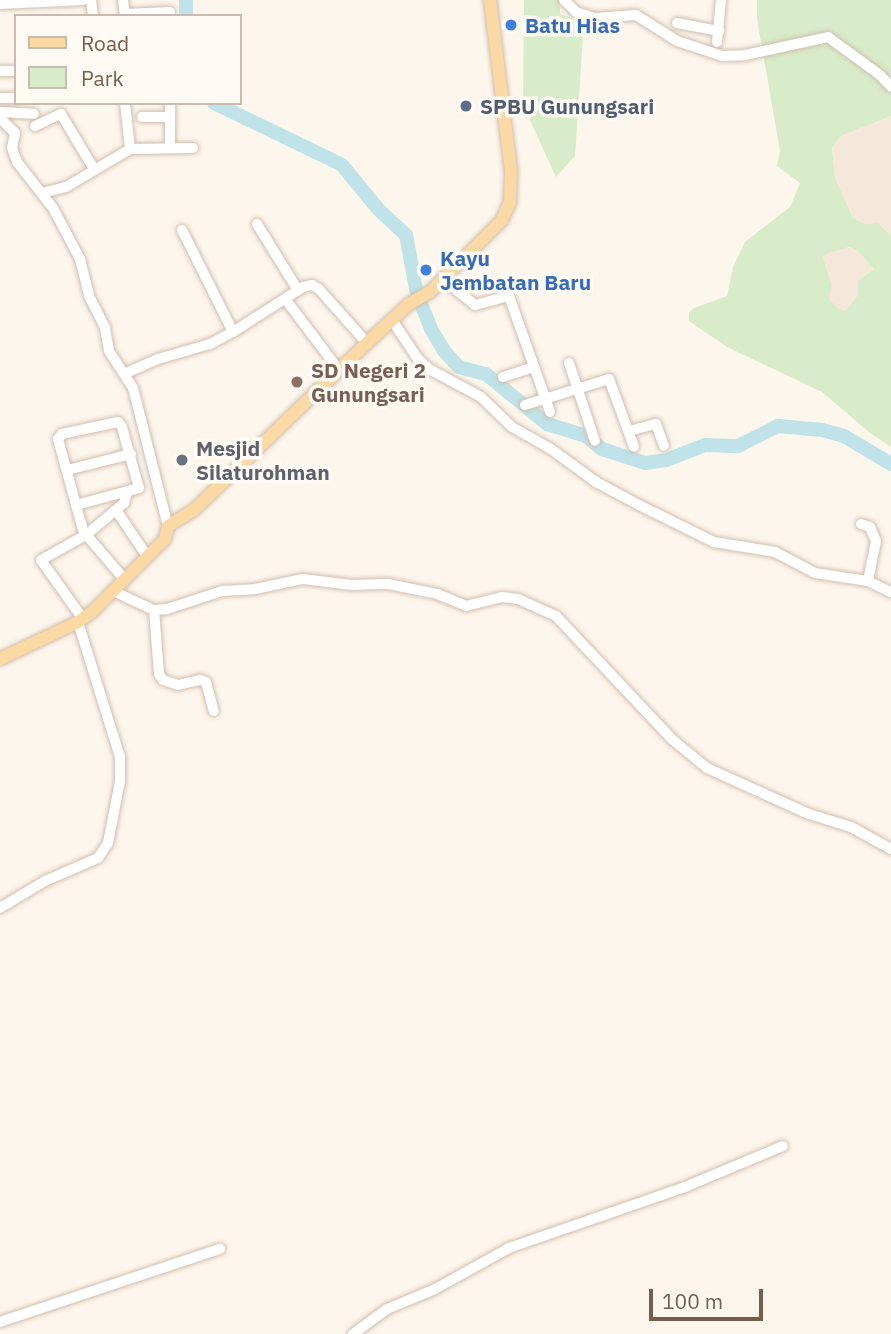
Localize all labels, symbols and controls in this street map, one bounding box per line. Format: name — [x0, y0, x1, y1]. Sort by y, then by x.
place label: Batu Hias — [525, 12, 620, 38]
legend — [14, 14, 242, 105]
marker: Batu Hias — [503, 17, 519, 33]
text: Road — [81, 29, 129, 57]
text: Park — [81, 64, 124, 92]
place label: SPBU Gunungsari — [480, 93, 654, 119]
marker: SPBU Gunungsari — [458, 98, 474, 114]
place label: Kayu Jembatan Baru — [440, 245, 591, 295]
marker: Kayu Jembatan Baru — [418, 262, 434, 278]
place label: SD Negeri 2 Gunungsari — [311, 357, 426, 407]
marker: SD Negeri 2 Gunungsari — [289, 374, 305, 390]
place label: Mesjid Silaturohman — [196, 435, 330, 485]
marker: Mesjid Silaturohman — [174, 452, 190, 468]
scale bar — [653, 1274, 767, 1318]
text: 100 m — [662, 1287, 723, 1315]

